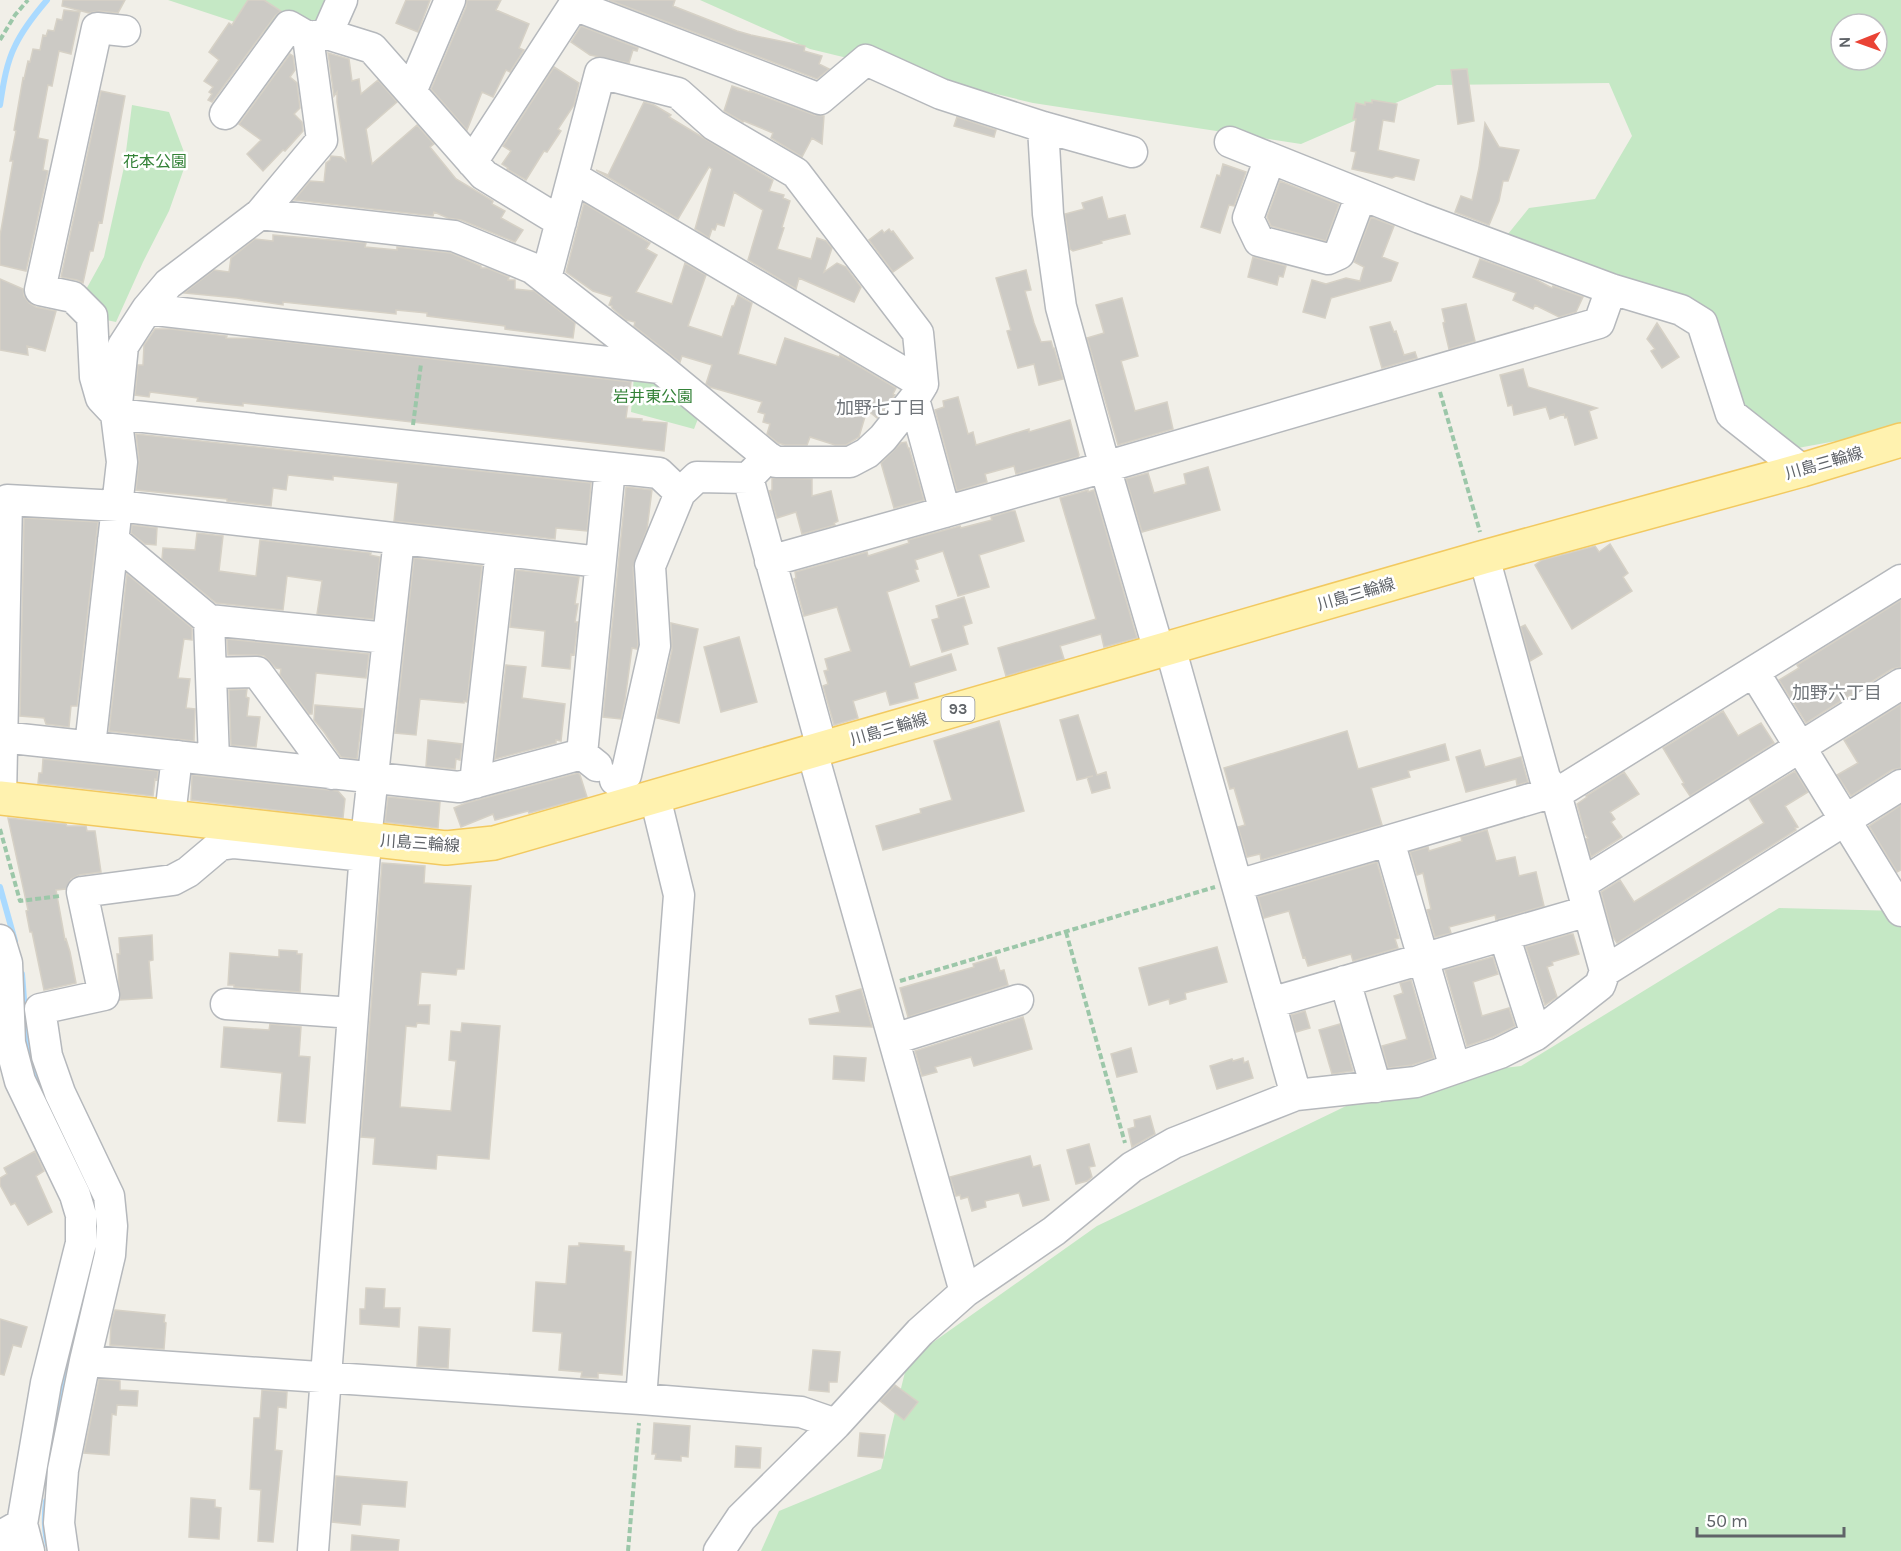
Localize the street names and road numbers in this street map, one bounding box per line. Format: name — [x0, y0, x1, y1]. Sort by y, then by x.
street label: 川島三輪線 — [1783, 443, 1865, 483]
street label: 川島三輪線 — [1315, 574, 1397, 614]
road number: 93 — [942, 697, 974, 721]
street label: 川島三輪線 — [848, 709, 930, 749]
street label: 川島三輪線 — [379, 831, 461, 855]

